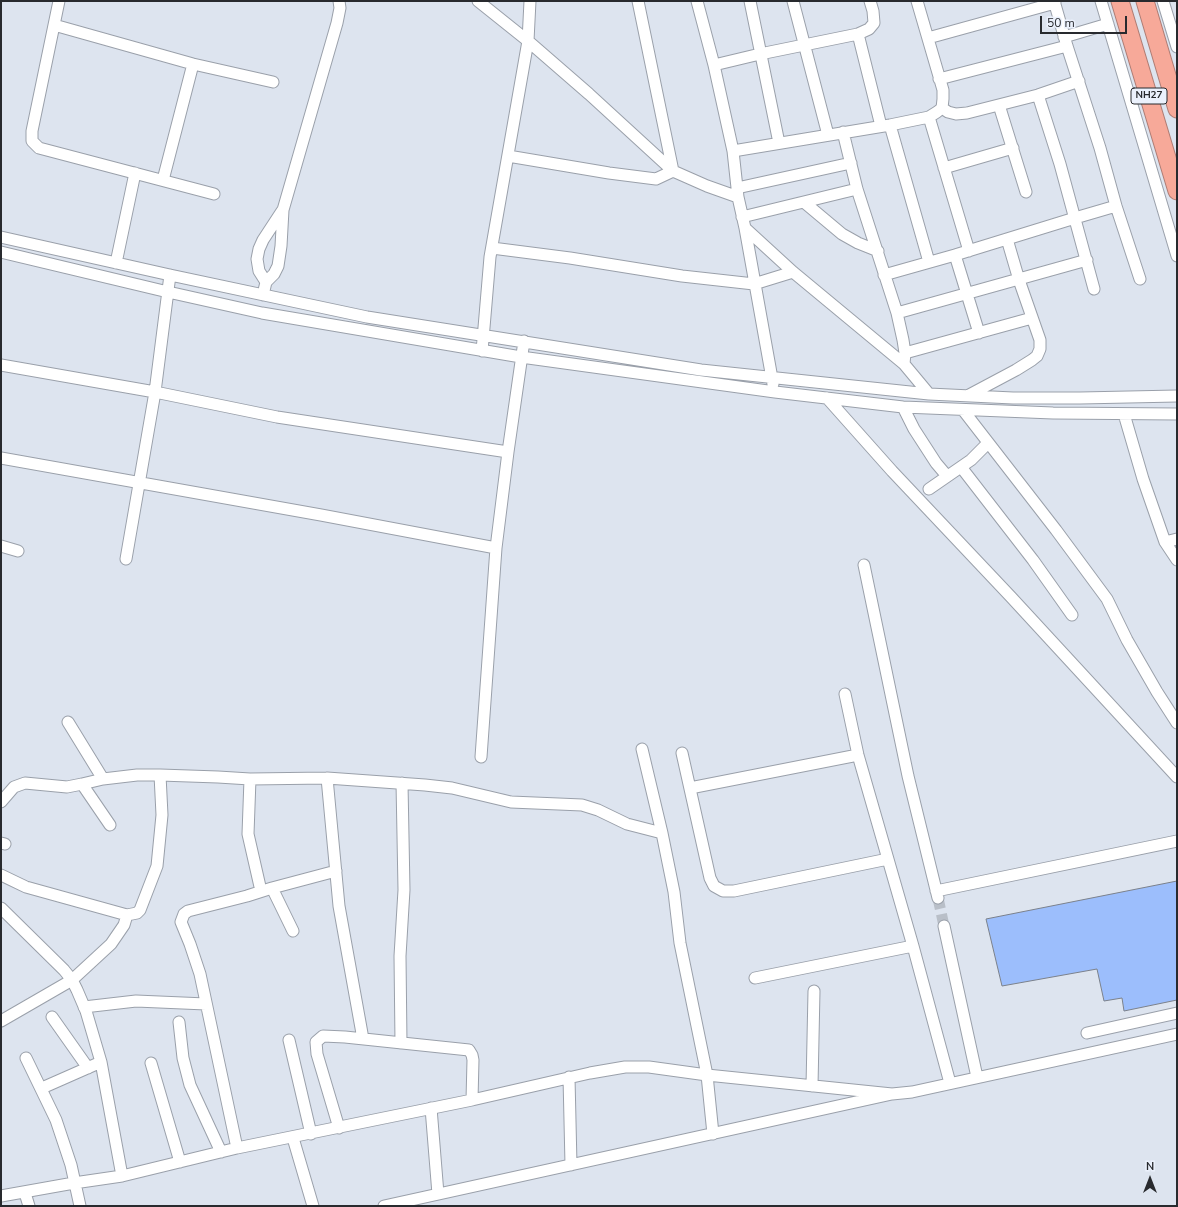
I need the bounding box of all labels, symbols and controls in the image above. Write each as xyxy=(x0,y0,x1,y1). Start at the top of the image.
scale bar xyxy=(1042,8,1129,34)
text: 50 m xyxy=(1047,15,1075,31)
road number: NH27 xyxy=(1131,88,1167,104)
north arrow xyxy=(1130,1159,1170,1199)
text: N xyxy=(1146,1159,1154,1174)

